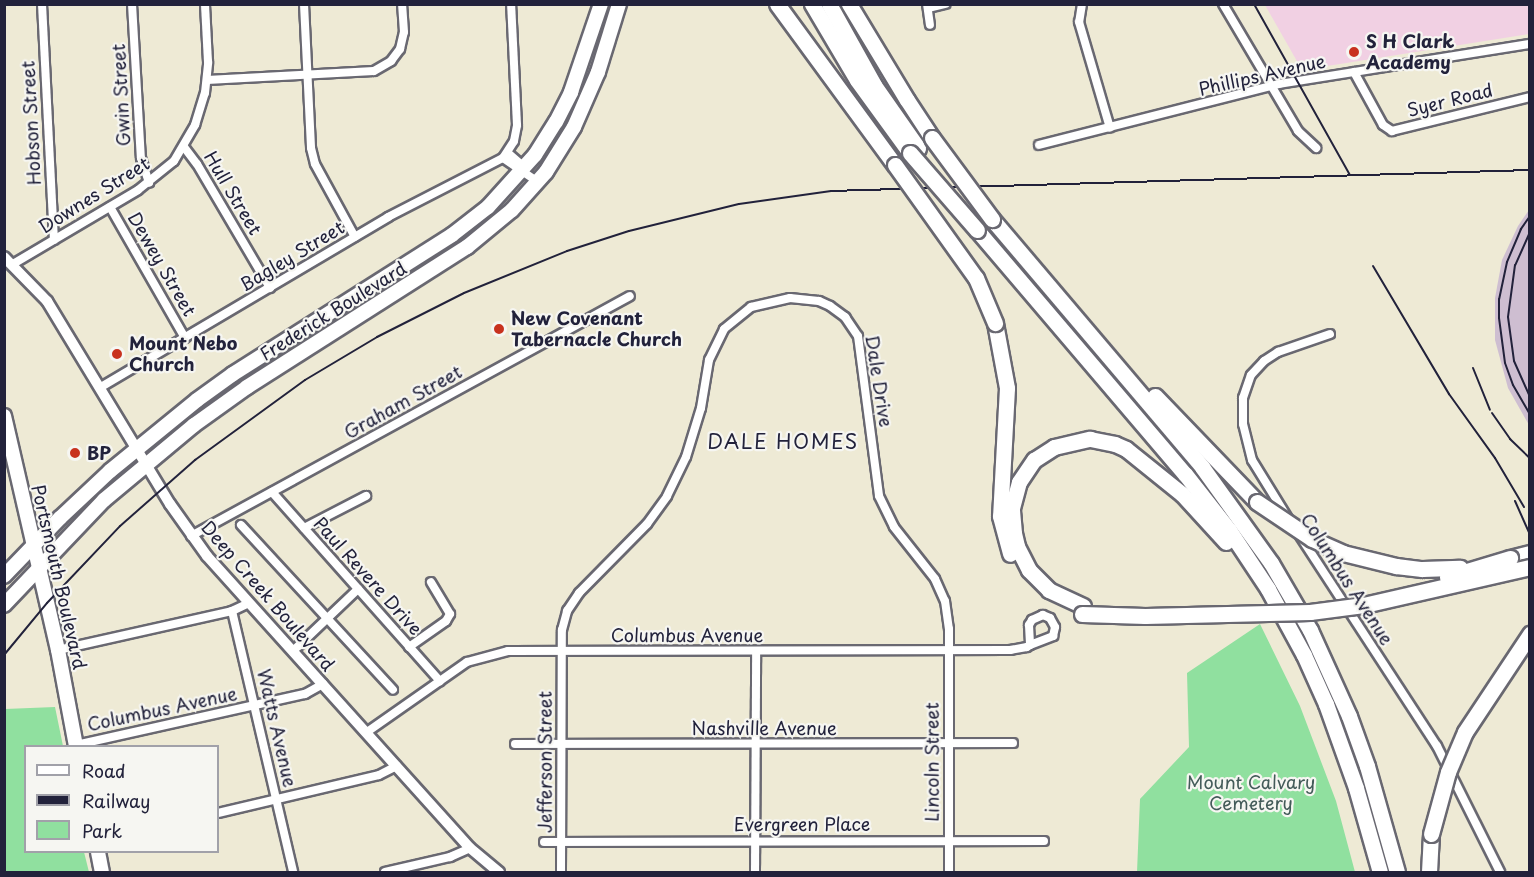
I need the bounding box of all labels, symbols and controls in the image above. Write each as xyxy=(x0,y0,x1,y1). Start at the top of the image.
place label: S H Clark Academy xyxy=(1366,31,1455,74)
street label: Gwin Street xyxy=(108,43,134,147)
marker: S H Clark Academy xyxy=(1347,45,1361,59)
street label: Phillips Avenue xyxy=(1197,50,1327,100)
street label: Hobson Street xyxy=(17,61,45,185)
street label: Syer Road xyxy=(1404,79,1496,121)
street label: Hull Street xyxy=(200,147,266,239)
street label: Downes Street xyxy=(34,152,154,238)
street label: Dewey Street xyxy=(123,208,201,320)
street label: Bagley Street xyxy=(235,216,349,296)
street label: Frederick Boulevard xyxy=(255,257,411,365)
place label: New Covenant Tabernacle Church xyxy=(511,308,684,350)
marker: New Covenant Tabernacle Church xyxy=(492,322,506,336)
place label: Mount Nebo Church xyxy=(129,333,238,376)
street label: Dale Drive xyxy=(861,333,897,429)
marker: Mount Nebo Church xyxy=(110,347,124,361)
street label: Graham Street xyxy=(340,361,466,443)
district label: DALE HOMES xyxy=(707,429,859,453)
place label: BP xyxy=(87,442,111,464)
marker: BP xyxy=(68,446,82,460)
street label: Portsmouth Boulevard xyxy=(27,482,91,672)
street label: Columbus Avenue xyxy=(1297,510,1397,648)
street label: Paul Revere Drive xyxy=(309,512,427,640)
street label: Deep Creek Boulevard xyxy=(196,516,340,676)
street label: Columbus Avenue xyxy=(612,624,762,646)
street label: Watts Avenue xyxy=(253,667,301,789)
street label: Columbus Avenue xyxy=(86,683,238,735)
street label: Jefferson Street xyxy=(534,691,556,833)
street label: Lincoln Street xyxy=(921,702,943,822)
street label: Nashville Avenue xyxy=(691,717,837,739)
legend xyxy=(24,745,219,853)
text: Road xyxy=(82,757,126,784)
park label: Mount Calvary Cemetery xyxy=(1186,772,1316,814)
text: Railway xyxy=(82,787,150,814)
street label: Evergreen Place xyxy=(733,813,871,835)
text: Park xyxy=(82,817,122,844)

